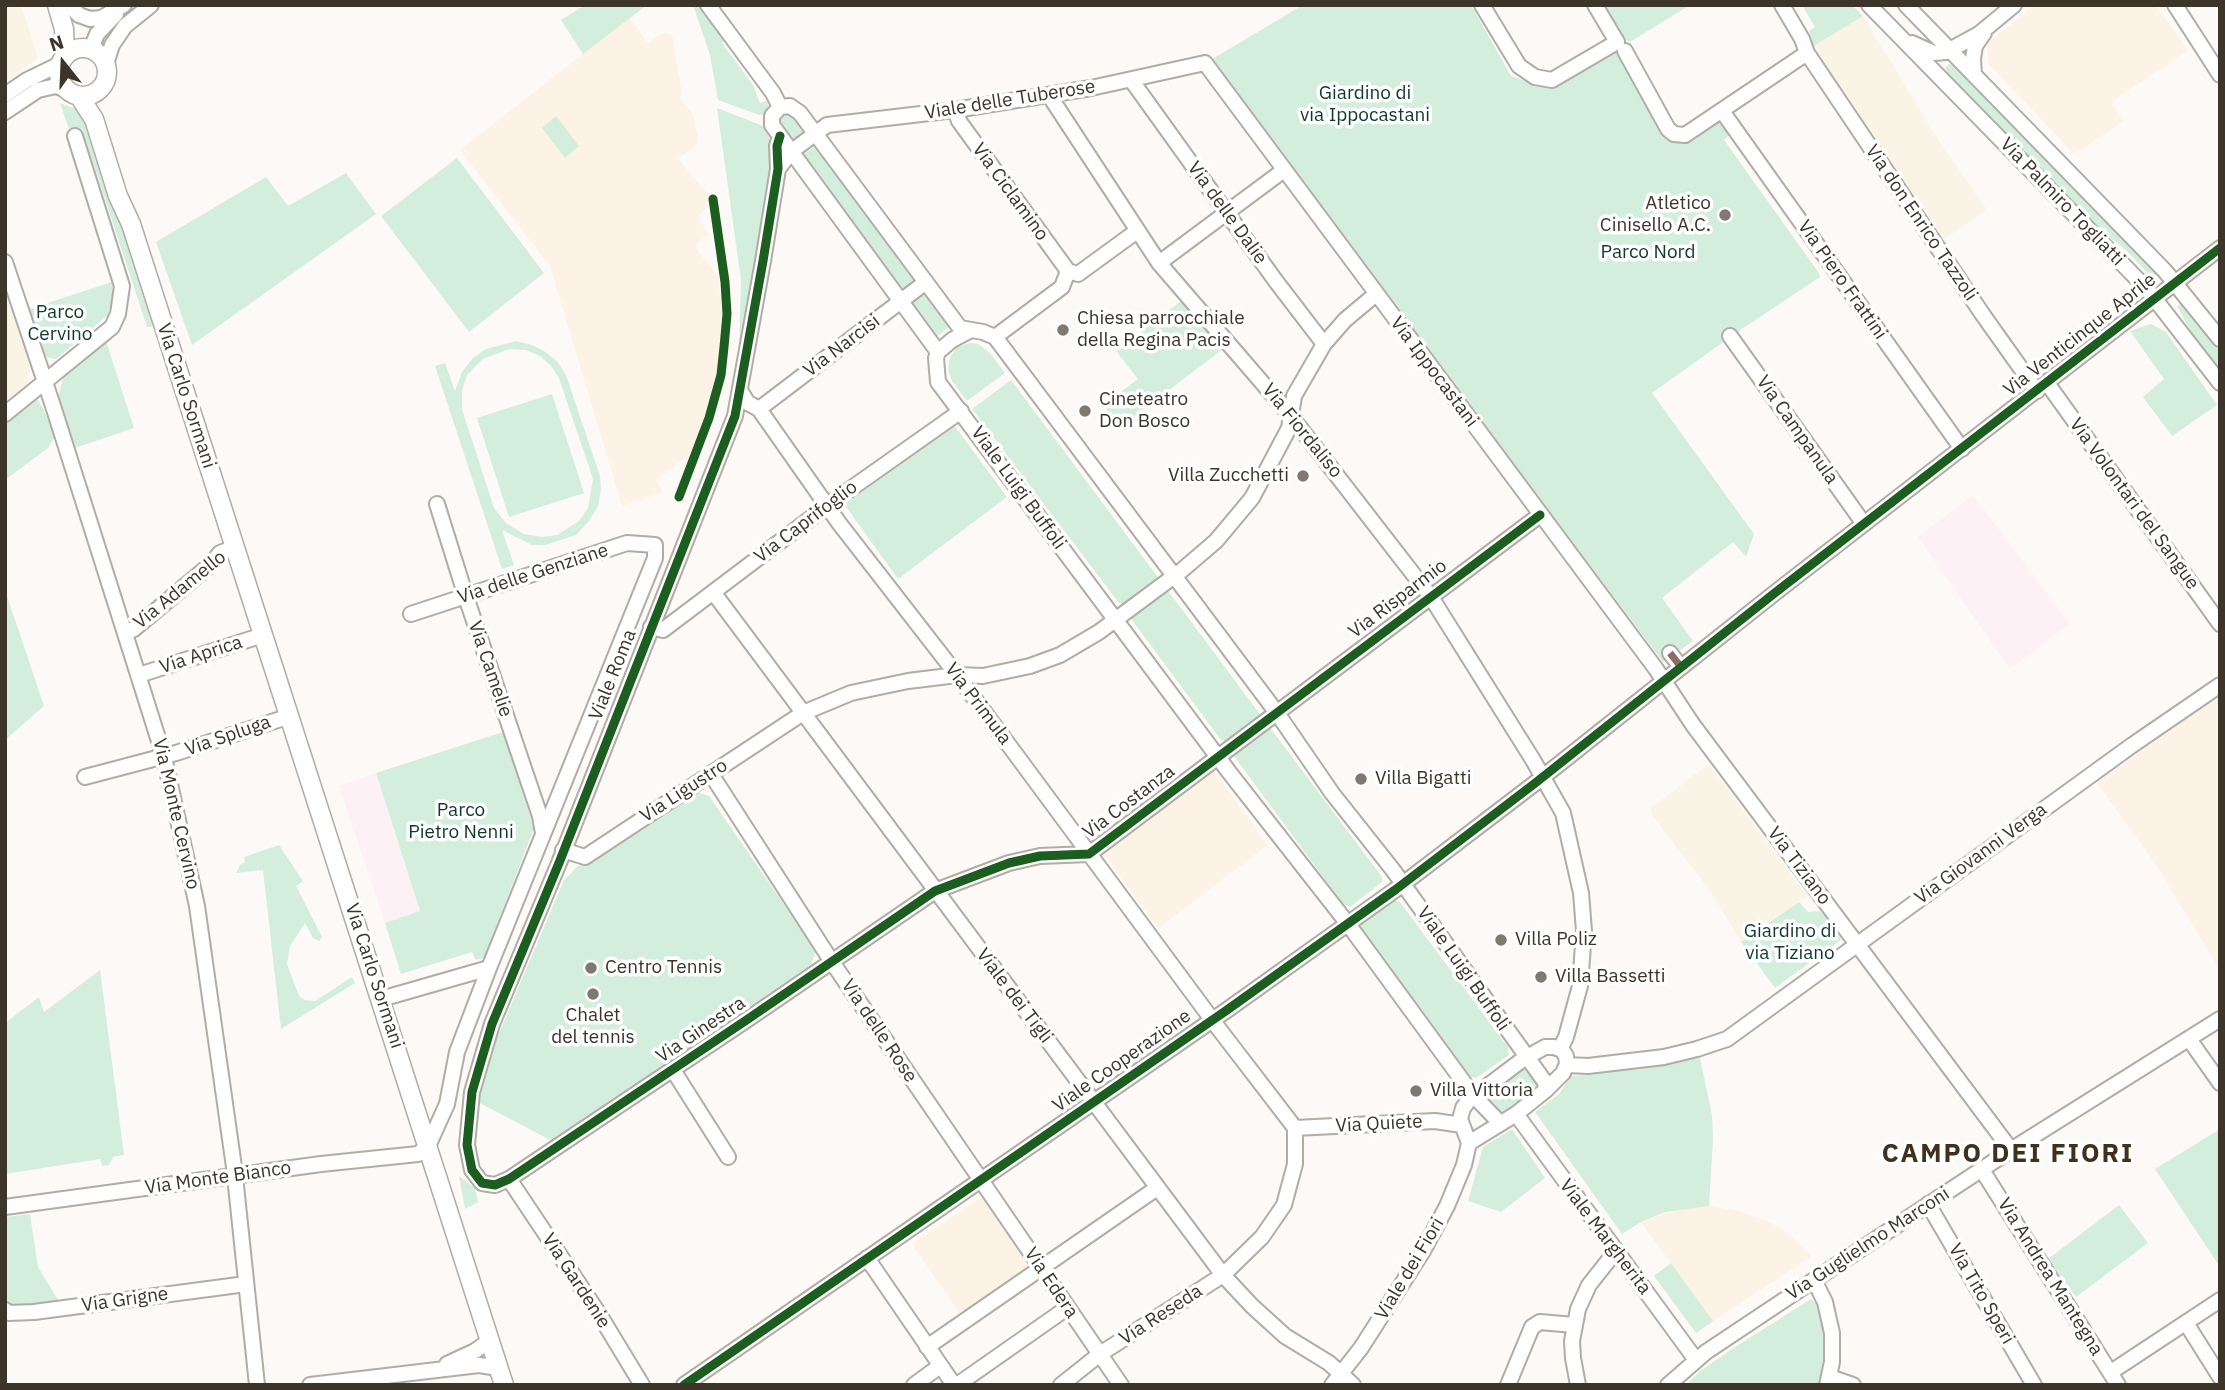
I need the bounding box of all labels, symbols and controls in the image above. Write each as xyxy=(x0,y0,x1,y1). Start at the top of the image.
north arrow xyxy=(28,28,98,98)
text: N xyxy=(46,29,67,57)
street label: Viale delle Tuberose xyxy=(923,75,1097,125)
park label: Giardino di via Ippocastani xyxy=(1300,83,1430,127)
street label: Via Palmiro Togliatti xyxy=(1995,133,2129,271)
street label: Via Ciclamino xyxy=(967,139,1053,245)
street label: Via don Enrico Tazzoli xyxy=(1860,140,1982,306)
street label: Via delle Dalie xyxy=(1182,157,1272,269)
place label: Atletico Cinisello A.C. xyxy=(1600,193,1711,237)
marker: Atletico Cinisello A.C. xyxy=(1717,207,1733,223)
street label: Via Piero Frattini xyxy=(1792,216,1892,344)
park label: Parco Nord xyxy=(1601,242,1695,264)
street label: Via Venticinque Aprile xyxy=(1999,268,2161,402)
park label: Parco Cervino xyxy=(28,302,92,346)
place label: Chiesa parrocchiale della Regina Pacis xyxy=(1077,308,1245,352)
street label: Via Narcisi xyxy=(799,310,885,382)
street label: Via Ippocastani xyxy=(1385,312,1483,432)
street label: Via Carlo Sormani xyxy=(152,321,220,471)
marker: Chiesa parrocchiale della Regina Pacis xyxy=(1055,322,1071,338)
street label: Via Campanula xyxy=(1751,371,1843,489)
street label: Via Fiordaliso xyxy=(1257,379,1347,483)
place label: Cineteatro Don Bosco xyxy=(1099,389,1190,433)
marker: Cineteatro Don Bosco xyxy=(1077,403,1093,419)
street label: Via Volontari del Sangue xyxy=(2064,414,2204,594)
street label: Viale Luigi Buffoli xyxy=(966,422,1070,554)
place label: Villa Zucchetti xyxy=(1168,465,1289,487)
marker: Villa Zucchetti xyxy=(1295,468,1311,484)
street label: Via Caprifoglio xyxy=(750,476,862,568)
street label: Via delle Genziane xyxy=(455,539,611,609)
street label: Via Adamello xyxy=(129,546,231,634)
street label: Via Risparmio xyxy=(1344,555,1452,643)
street label: Via Camelie xyxy=(463,618,517,720)
street label: Viale Roma xyxy=(584,626,642,724)
street label: Via Aprica xyxy=(157,631,245,679)
street label: Via Primula xyxy=(940,659,1016,749)
street label: Via Spluga xyxy=(182,711,274,761)
street label: Via Monte Cervino xyxy=(148,736,204,892)
street label: Via Ligustro xyxy=(636,754,732,828)
street label: Via Costanza xyxy=(1079,760,1179,844)
place label: Villa Bigatti xyxy=(1375,768,1471,790)
marker: Villa Bigatti xyxy=(1353,771,1369,787)
street label: Via Giovanni Verga xyxy=(1911,798,2051,910)
park label: Parco Pietro Nenni xyxy=(408,800,514,844)
street label: Via Tiziano xyxy=(1762,823,1836,909)
street label: Via Carlo Sormani xyxy=(340,901,408,1051)
street label: Viale Luigi Buffoli xyxy=(1412,902,1514,1036)
park label: Giardino di via Tiziano xyxy=(1744,921,1836,965)
place label: Villa Poliz xyxy=(1515,929,1597,951)
marker: Villa Poliz xyxy=(1493,932,1509,948)
street label: Viale dei Tigli xyxy=(971,944,1057,1048)
place label: Centro Tennis xyxy=(605,957,722,979)
marker: Centro Tennis xyxy=(583,960,599,976)
place label: Villa Bassetti xyxy=(1555,966,1665,988)
marker: Villa Bassetti xyxy=(1533,969,1549,985)
street label: Via delle Rose xyxy=(836,975,922,1087)
marker: Chalet del tennis xyxy=(585,986,601,1002)
street label: Via Ginestra xyxy=(652,992,750,1068)
place label: Chalet del tennis xyxy=(551,1005,635,1049)
street label: Viale Cooperazione xyxy=(1048,1005,1196,1117)
place label: Villa Vittoria xyxy=(1430,1080,1533,1102)
marker: Villa Vittoria xyxy=(1408,1083,1424,1099)
street label: Via Quiete xyxy=(1335,1110,1423,1138)
district label: CAMPO DEI FIORI xyxy=(1884,1138,2132,1170)
street label: Via Monte Bianco xyxy=(143,1156,293,1200)
street label: Viale Margherita xyxy=(1554,1175,1656,1299)
street label: Via Guglielmo Marconi xyxy=(1782,1183,1954,1305)
street label: Via Andrea Mantegna xyxy=(1992,1194,2108,1360)
street label: Viale dei Fiori xyxy=(1371,1214,1449,1324)
street label: Via Gardenie xyxy=(537,1229,615,1333)
street label: Via Tito Speri xyxy=(1943,1240,2019,1348)
street label: Via Edera xyxy=(1019,1243,1083,1323)
street label: Via Reseda xyxy=(1115,1280,1207,1350)
street label: Via Grigne xyxy=(80,1283,170,1317)

